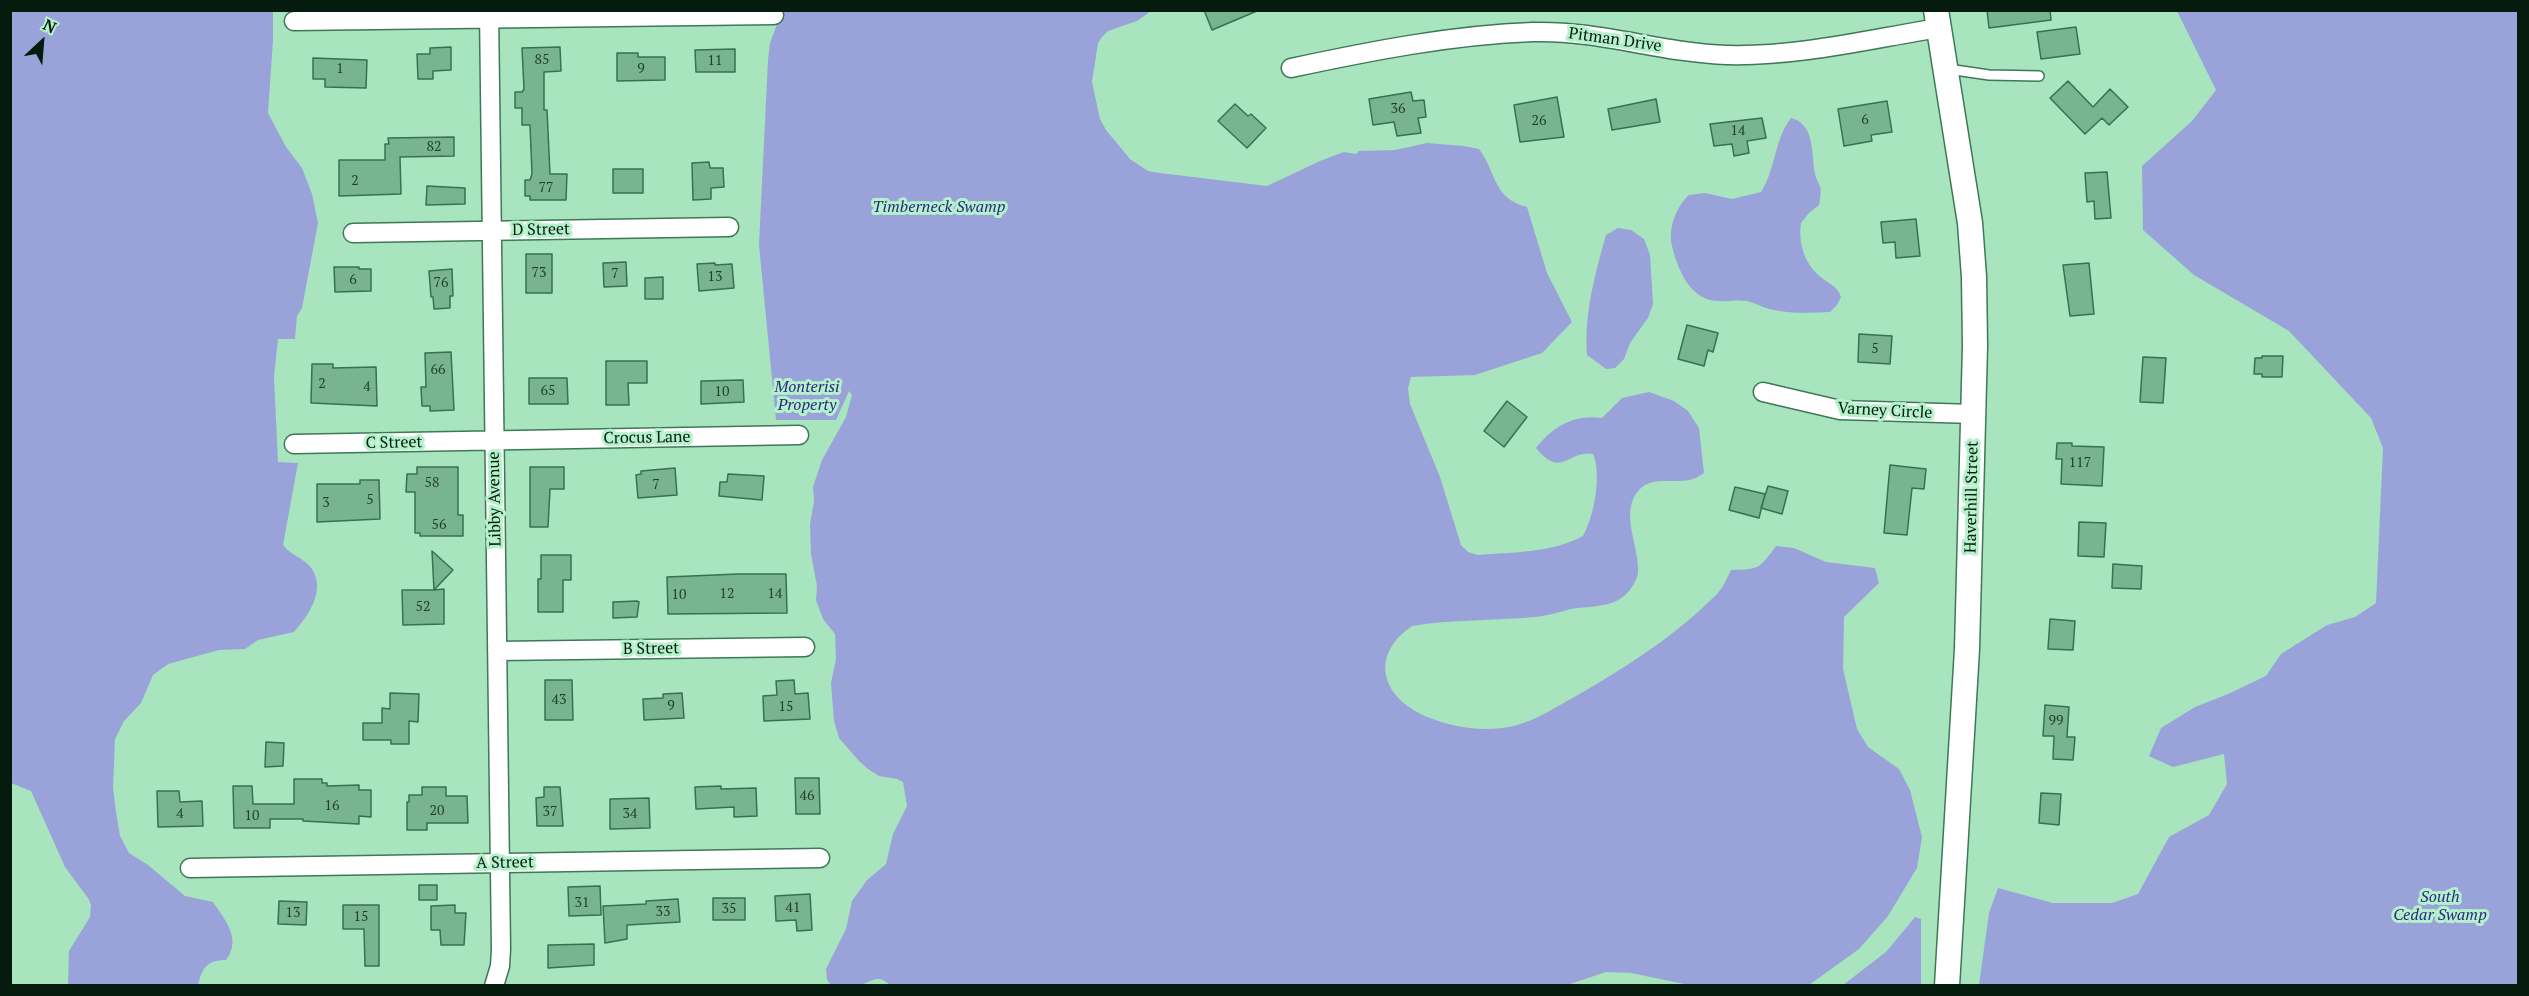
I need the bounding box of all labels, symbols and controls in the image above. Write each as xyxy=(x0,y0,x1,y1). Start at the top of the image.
north arrow xyxy=(12,12,72,72)
text: N xyxy=(40,13,60,38)
street label: Pitman Drive xyxy=(1567,24,1663,56)
house number: 85 xyxy=(535,52,549,68)
house number: 11 xyxy=(708,53,722,69)
house number: 1 xyxy=(336,61,344,77)
house number: 9 xyxy=(637,61,645,77)
house number: 36 xyxy=(1391,101,1405,117)
house number: 6 xyxy=(1861,112,1869,128)
house number: 26 xyxy=(1532,113,1546,129)
house number: 14 xyxy=(1731,123,1745,139)
house number: 82 xyxy=(427,139,441,155)
house number: 2 xyxy=(351,173,359,189)
house number: 77 xyxy=(539,180,553,196)
park label: Timberneck Swamp xyxy=(872,197,1006,217)
street label: D Street xyxy=(512,220,570,240)
house number: 73 xyxy=(532,265,546,281)
house number: 7 xyxy=(611,266,619,282)
house number: 13 xyxy=(708,269,722,285)
house number: 6 xyxy=(349,272,357,288)
house number: 76 xyxy=(434,275,448,291)
house number: 5 xyxy=(1871,341,1879,357)
house number: 66 xyxy=(431,362,445,378)
house number: 2 xyxy=(318,376,326,392)
park label: Monterisi Property xyxy=(774,377,840,415)
house number: 4 xyxy=(363,379,371,395)
house number: 65 xyxy=(541,383,555,399)
house number: 10 xyxy=(715,384,729,400)
street label: Varney Circle xyxy=(1837,399,1933,423)
street label: Crocus Lane xyxy=(603,428,691,448)
street label: C Street xyxy=(365,433,423,453)
street label: Haverhill Street xyxy=(1961,441,1983,553)
street label: Libby Avenue xyxy=(485,451,505,547)
house number: 117 xyxy=(2069,455,2091,471)
house number: 58 xyxy=(425,475,439,491)
house number: 7 xyxy=(652,477,660,493)
house number: 5 xyxy=(366,492,374,508)
house number: 3 xyxy=(322,495,330,511)
house number: 56 xyxy=(432,517,446,533)
house number: 12 xyxy=(720,586,734,602)
house number: 14 xyxy=(768,586,782,602)
house number: 10 xyxy=(672,587,686,603)
house number: 52 xyxy=(416,599,430,615)
street label: B Street xyxy=(623,639,679,659)
house number: 43 xyxy=(552,692,566,708)
house number: 9 xyxy=(667,698,675,714)
house number: 15 xyxy=(779,699,793,715)
house number: 99 xyxy=(2049,713,2063,729)
house number: 46 xyxy=(800,788,814,804)
house number: 16 xyxy=(325,798,339,814)
house number: 20 xyxy=(430,803,444,819)
house number: 37 xyxy=(543,804,557,820)
house number: 4 xyxy=(176,806,184,822)
house number: 34 xyxy=(623,806,637,822)
house number: 10 xyxy=(245,808,259,824)
street label: A Street xyxy=(476,853,534,873)
park label: South Cedar Swamp xyxy=(2393,887,2487,925)
house number: 31 xyxy=(575,895,589,911)
house number: 41 xyxy=(786,900,800,916)
house number: 35 xyxy=(722,901,736,917)
house number: 33 xyxy=(656,904,670,920)
house number: 13 xyxy=(286,905,300,921)
house number: 15 xyxy=(354,909,368,925)

